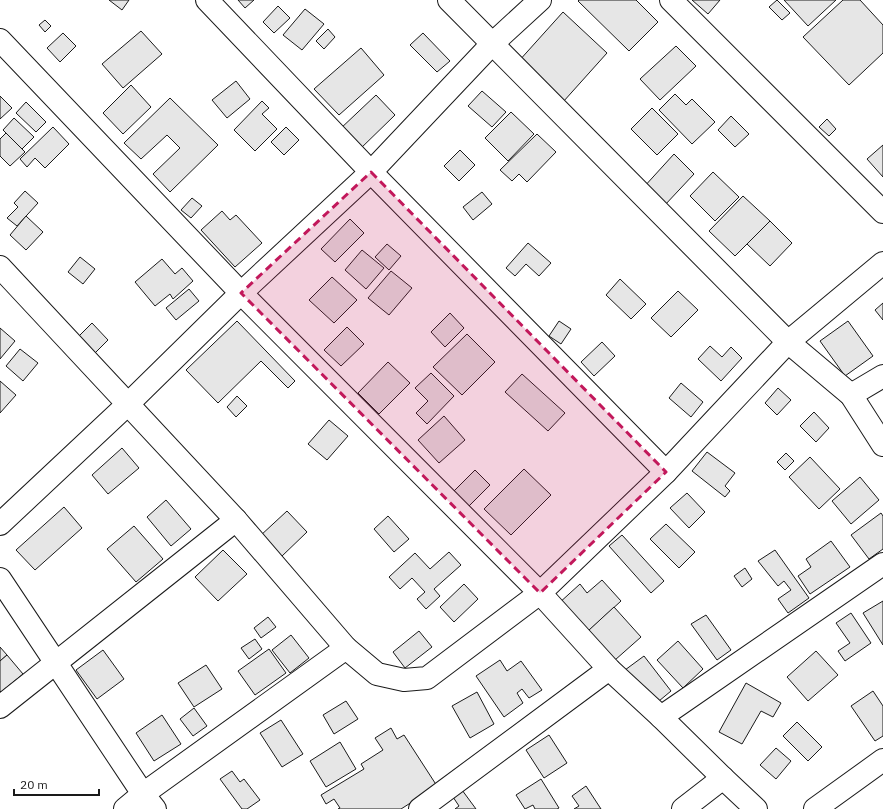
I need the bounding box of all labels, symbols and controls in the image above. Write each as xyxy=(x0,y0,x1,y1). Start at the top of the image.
scale bar xyxy=(14,771,99,797)
text: 20 m xyxy=(20,777,48,792)

